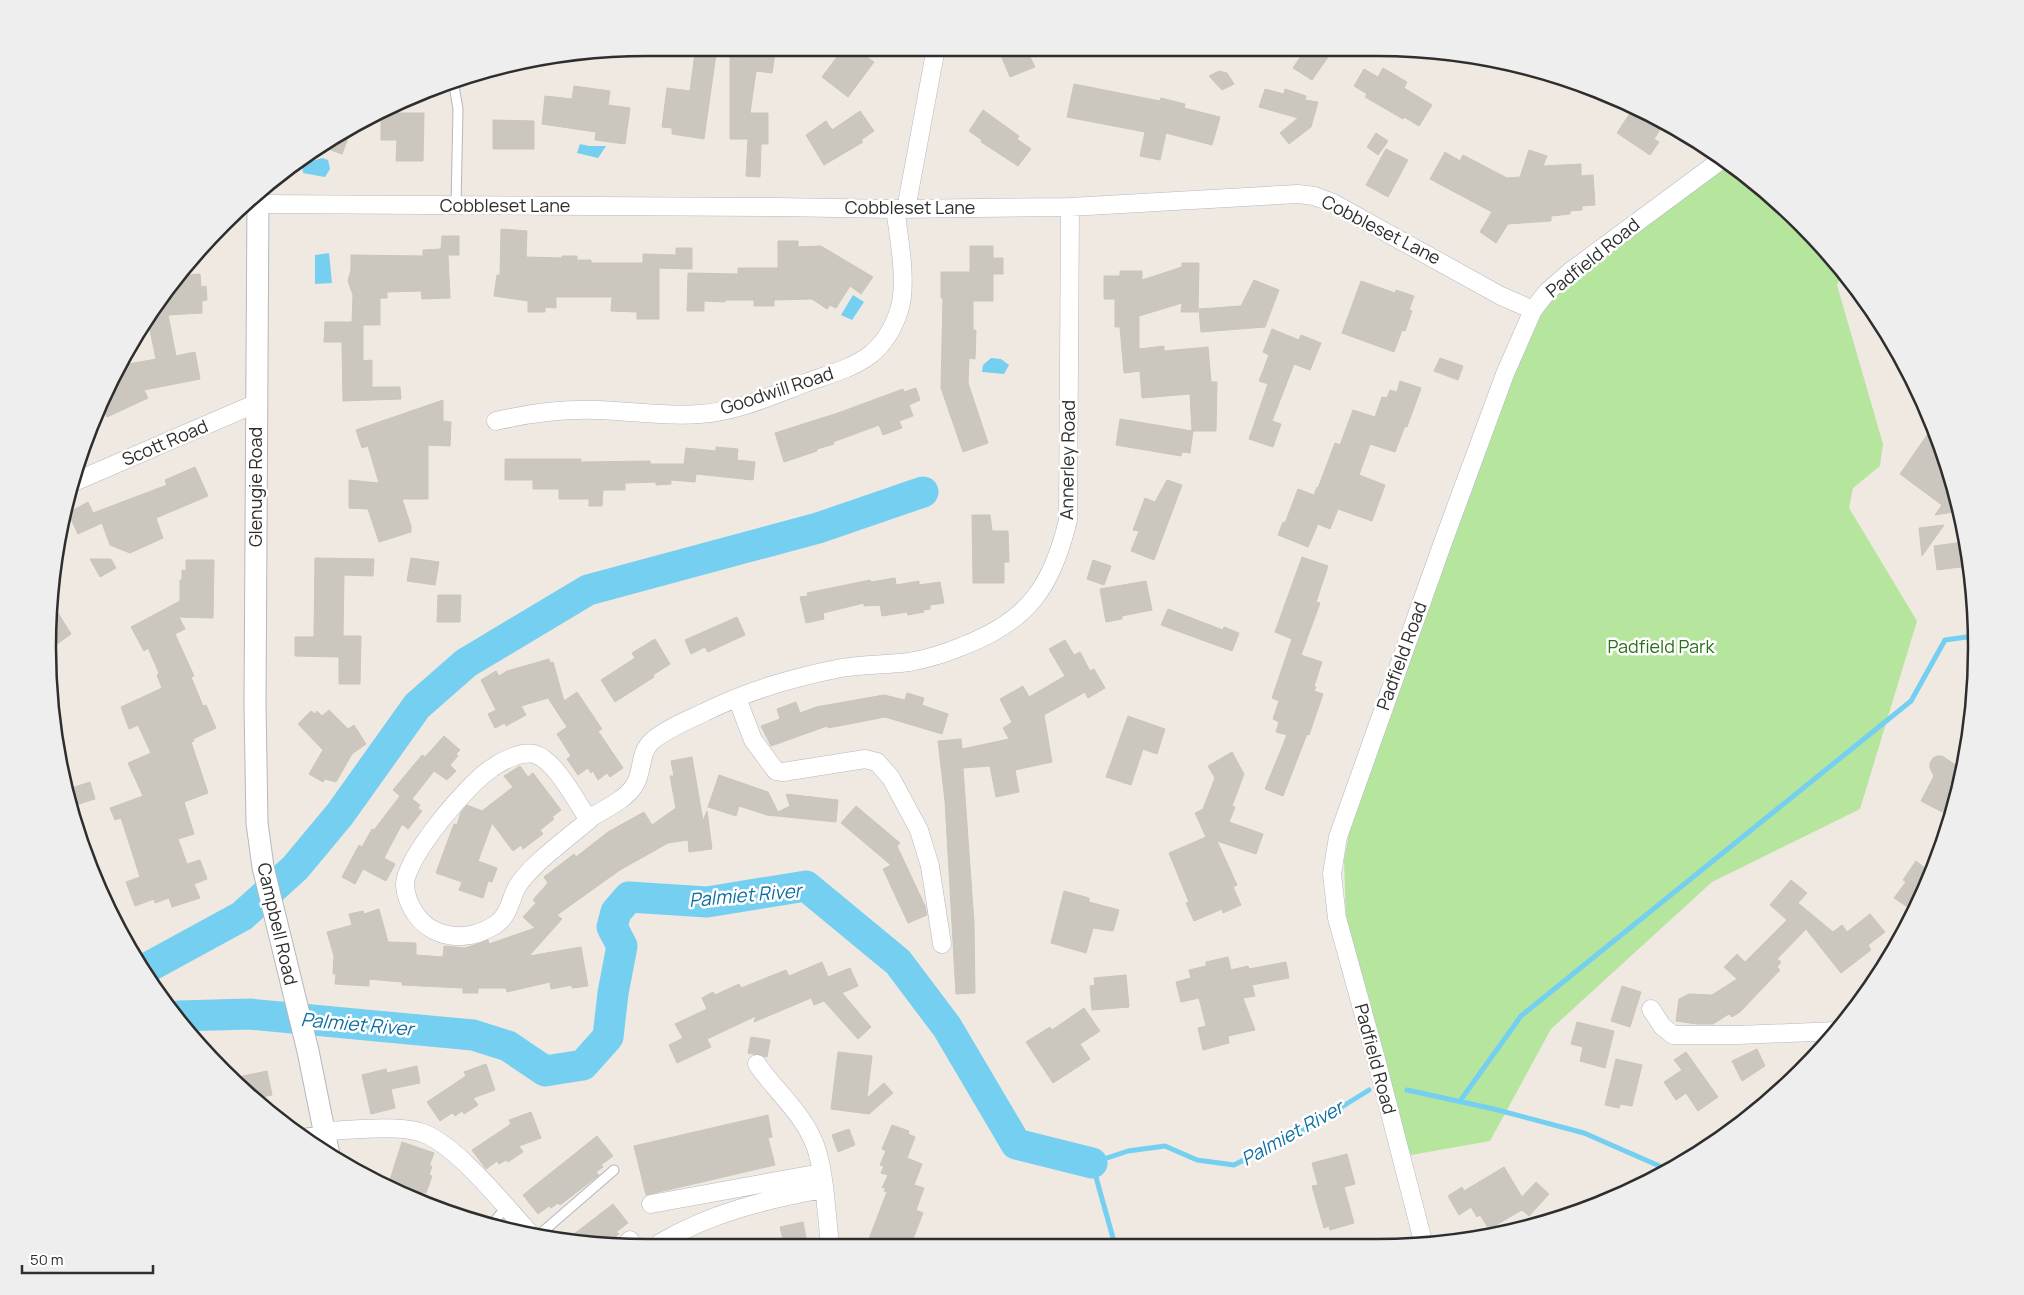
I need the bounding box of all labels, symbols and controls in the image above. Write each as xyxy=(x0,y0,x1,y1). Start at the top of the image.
street label: Cobbleset Lane xyxy=(1318,189,1445,269)
street label: Cobbleset Lane xyxy=(440,193,570,217)
street label: Cobbleset Lane xyxy=(845,195,975,219)
street label: Padfield Road xyxy=(1541,212,1644,302)
street label: Goodwill Road xyxy=(717,361,836,420)
street label: Annerley Road xyxy=(1054,400,1080,520)
street label: Scott Road xyxy=(118,413,211,471)
street label: Glenugie Road xyxy=(243,427,267,547)
street label: Padfield Road xyxy=(1370,598,1432,713)
park label: Padfield Park xyxy=(1608,634,1715,658)
street label: Campbell Road xyxy=(252,860,304,987)
water label: Palmiet River xyxy=(688,877,804,913)
street label: Padfield Road xyxy=(1350,1001,1402,1117)
water label: Palmiet River xyxy=(300,1006,416,1042)
water label: Palmiet River xyxy=(1236,1093,1349,1172)
scale bar xyxy=(22,1242,154,1274)
text: 50 m xyxy=(30,1249,64,1270)

